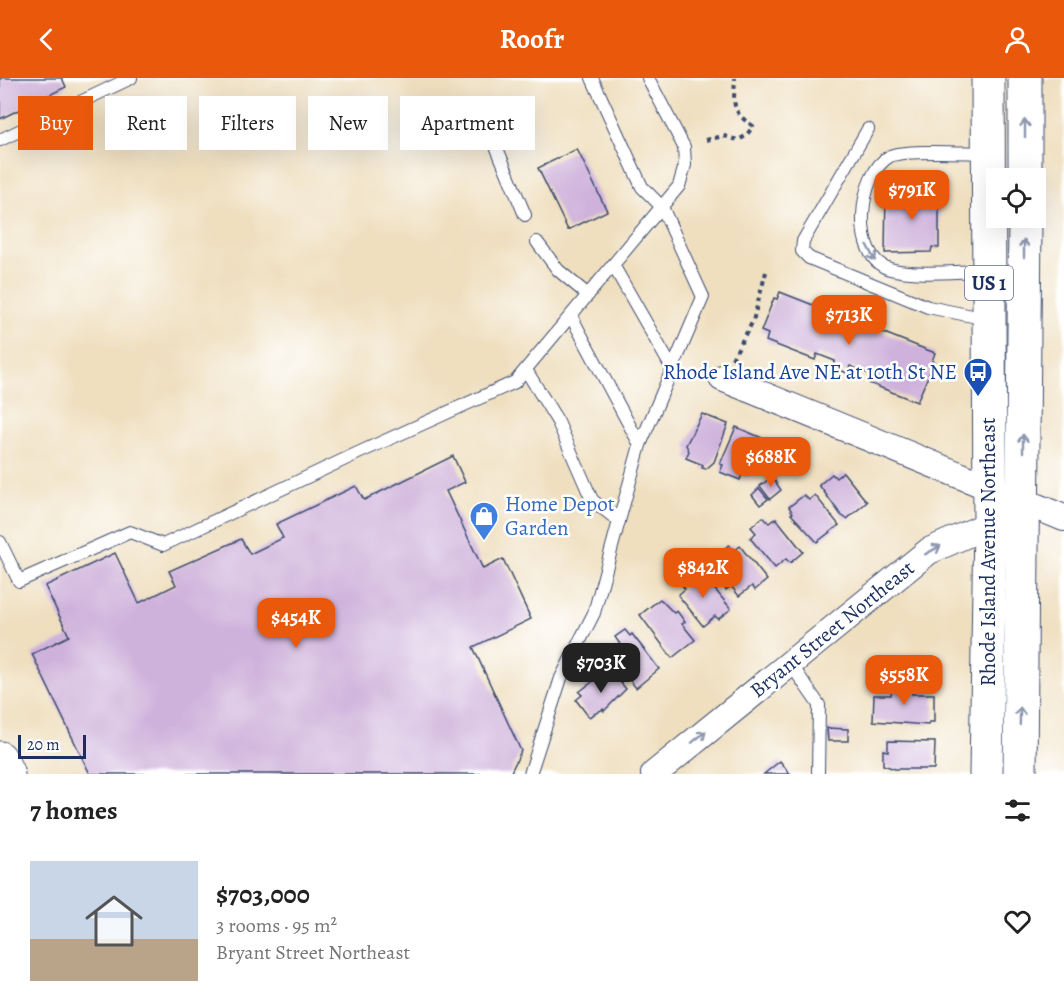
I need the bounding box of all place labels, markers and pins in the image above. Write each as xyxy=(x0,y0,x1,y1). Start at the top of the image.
pin: $791K xyxy=(870,170,954,221)
pin: $713K xyxy=(807,295,891,346)
bus stop icon: Rhode Island Ave NE at 10th St NE xyxy=(962,356,994,398)
place label: Rhode Island Ave NE at 10th St NE xyxy=(663,358,957,386)
pin: $688K xyxy=(729,437,813,488)
place label: Home Depot Garden xyxy=(505,490,615,542)
shop icon: Home Depot Garden xyxy=(468,500,500,542)
pin: $842K xyxy=(661,548,745,599)
pin: $454K xyxy=(254,598,338,649)
pin: $703K xyxy=(559,643,643,694)
pin: $558K xyxy=(862,655,946,706)

